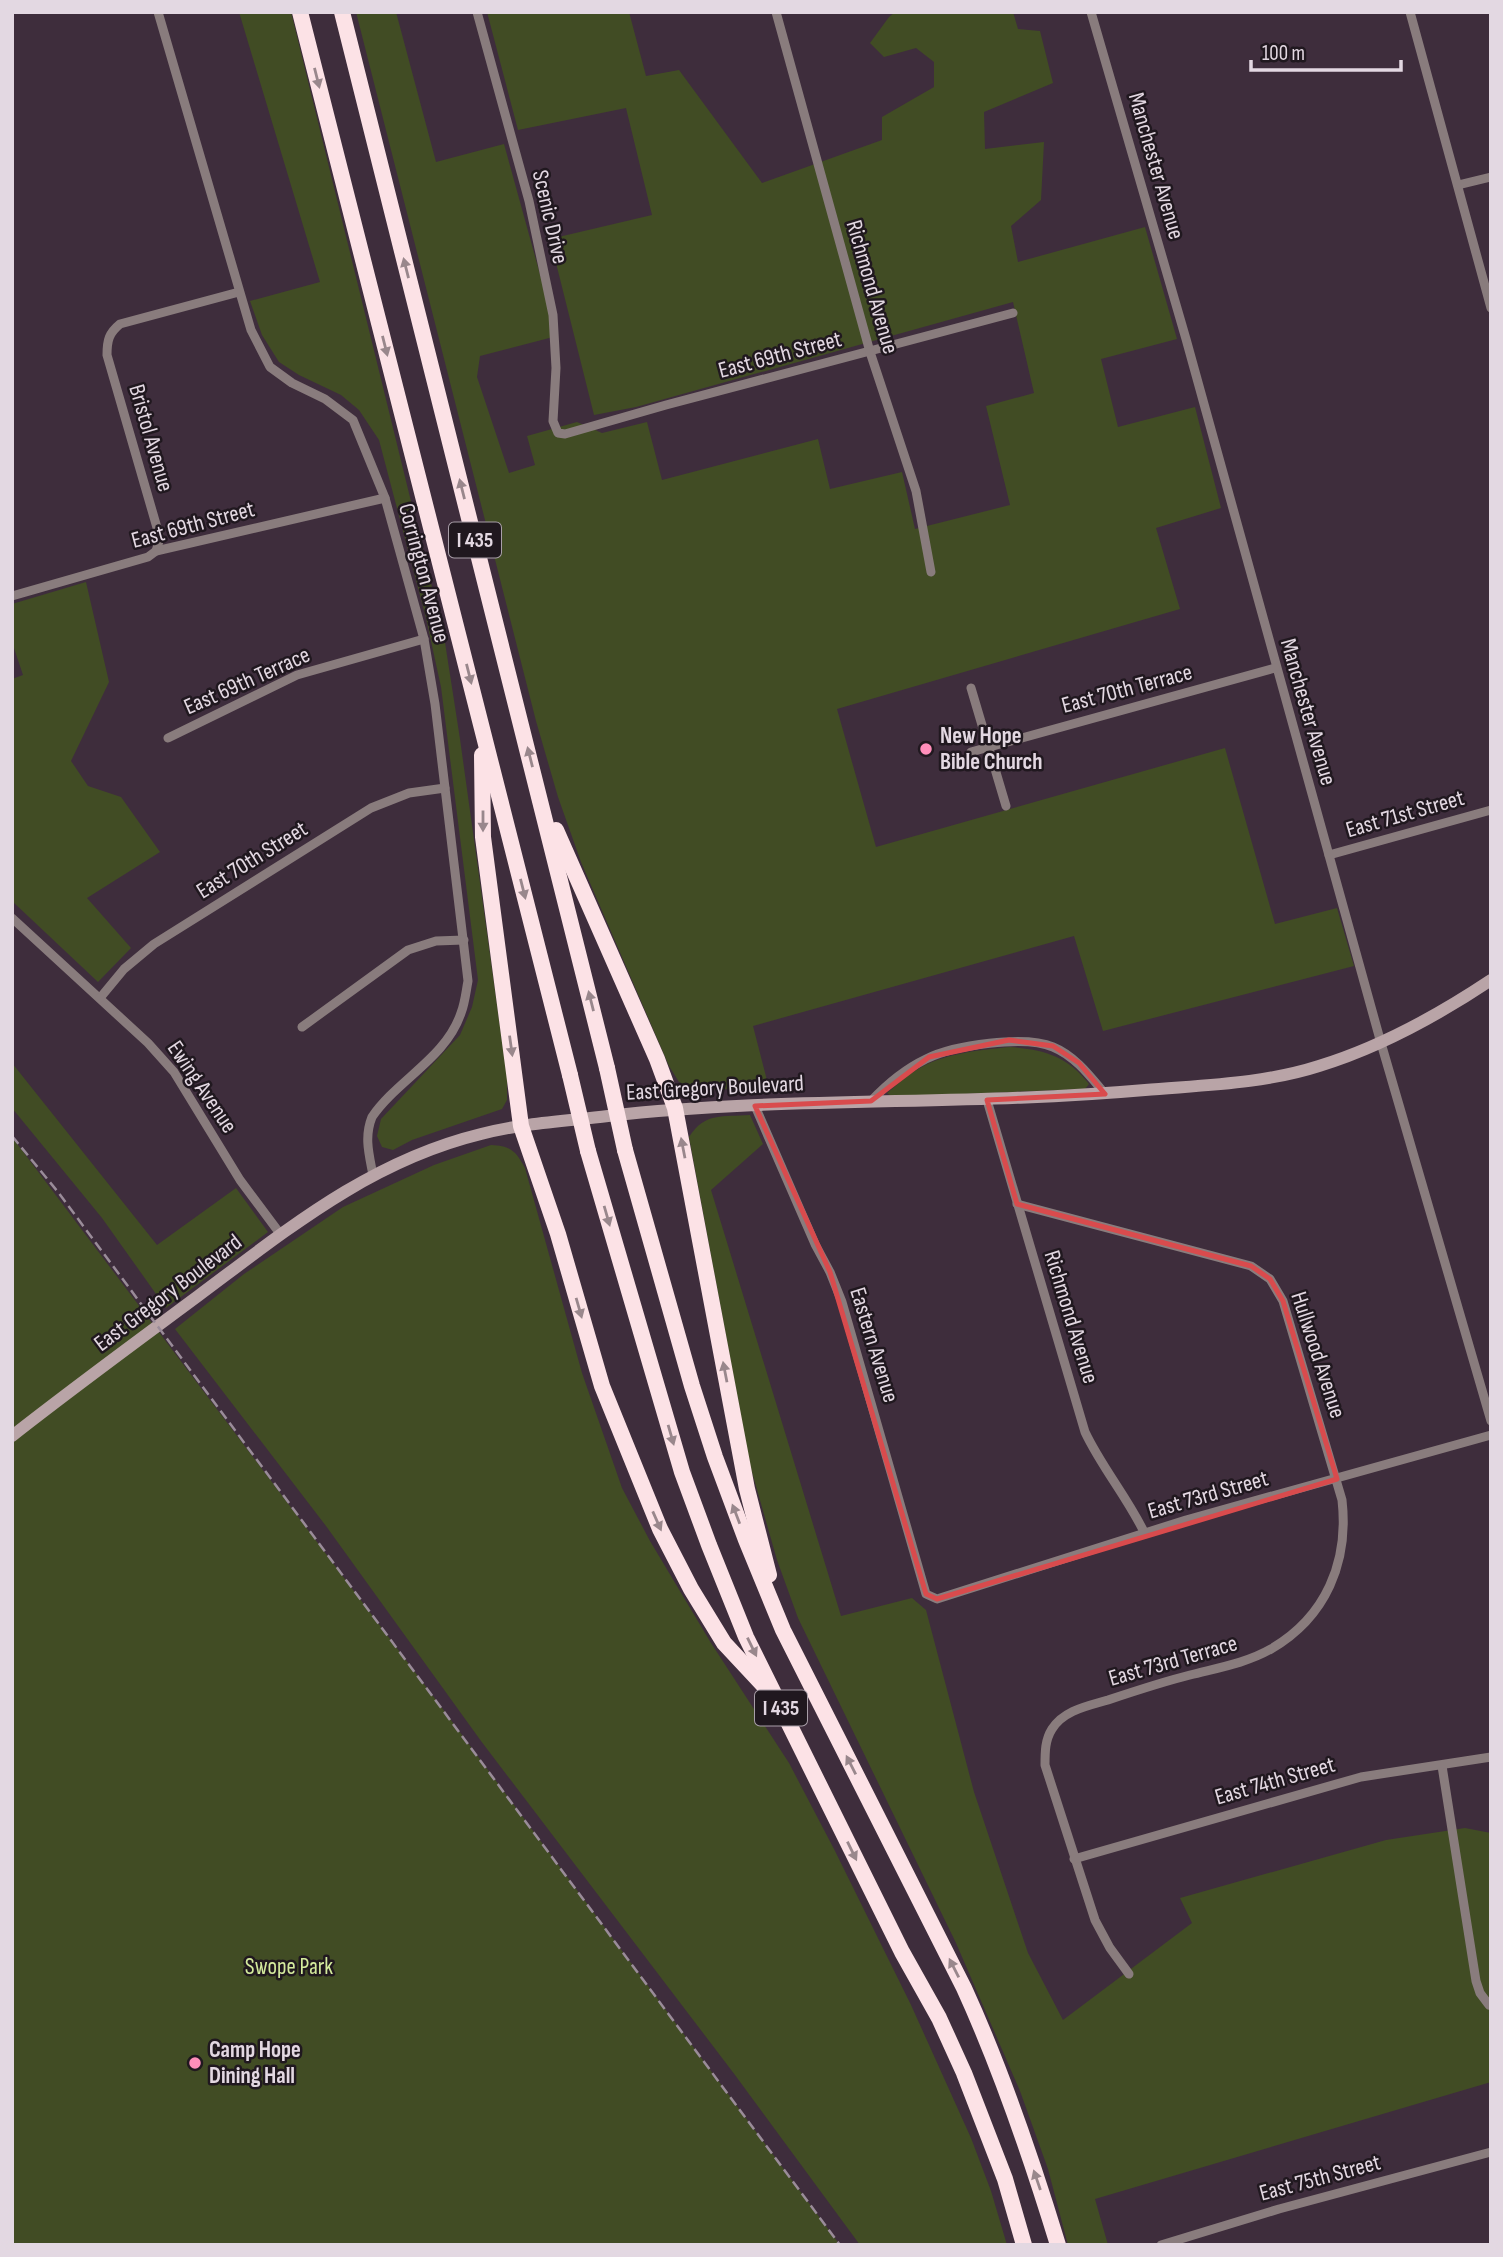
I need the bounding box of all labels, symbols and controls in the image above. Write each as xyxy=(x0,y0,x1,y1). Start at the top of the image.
scale bar xyxy=(1251,28,1402,72)
text: 100 m xyxy=(1262,41,1305,66)
one-way arrow xyxy=(312,68,323,90)
street label: Manchester Avenue xyxy=(1122,89,1190,243)
street label: Scenic Drive xyxy=(526,167,574,267)
street label: Richmond Avenue xyxy=(840,217,904,357)
one-way arrow xyxy=(400,257,411,279)
street label: East 69th Street xyxy=(715,325,845,385)
one-way arrow xyxy=(380,336,391,358)
street label: Bristol Avenue xyxy=(122,381,180,495)
one-way arrow xyxy=(456,478,467,500)
street label: East 69th Street xyxy=(128,495,258,555)
street label: Corrington Avenue xyxy=(392,500,456,646)
road number: I 435 xyxy=(449,522,501,558)
street label: Manchester Avenue xyxy=(1274,635,1342,789)
street label: East 69th Terrace xyxy=(180,641,314,721)
street label: East 70th Terrace xyxy=(1059,658,1195,720)
one-way arrow xyxy=(464,664,475,686)
place label: New Hope Bible Church xyxy=(940,722,1043,776)
marker: New Hope Bible Church xyxy=(918,741,934,757)
one-way arrow xyxy=(524,746,535,768)
street label: East 71st Street xyxy=(1343,784,1467,844)
one-way arrow xyxy=(477,810,489,832)
street label: East 70th Street xyxy=(191,815,313,905)
one-way arrow xyxy=(518,878,529,900)
one-way arrow xyxy=(585,990,596,1012)
street label: Ewing Avenue xyxy=(161,1035,243,1139)
one-way arrow xyxy=(505,1036,516,1058)
street label: East Gregory Boulevard xyxy=(625,1069,805,1107)
one-way arrow xyxy=(677,1137,688,1159)
one-way arrow xyxy=(603,1206,613,1227)
street label: East Gregory Boulevard xyxy=(89,1228,247,1358)
street label: Richmond Avenue xyxy=(1037,1247,1105,1387)
street label: Eastern Avenue xyxy=(843,1284,905,1406)
street label: Hullwood Avenue xyxy=(1284,1288,1352,1422)
one-way arrow xyxy=(575,1297,585,1318)
one-way arrow xyxy=(719,1361,730,1383)
one-way arrow xyxy=(666,1424,676,1445)
street label: East 73rd Street xyxy=(1145,1464,1271,1526)
one-way arrow xyxy=(731,1504,742,1525)
one-way arrow xyxy=(651,1511,663,1531)
street label: East 73rd Terrace xyxy=(1106,1629,1240,1693)
one-way arrow xyxy=(746,1637,757,1657)
road number: I 435 xyxy=(755,1690,807,1726)
street label: East 74th Street xyxy=(1212,1751,1338,1811)
one-way arrow xyxy=(846,1755,857,1775)
one-way arrow xyxy=(847,1841,858,1861)
park label: Swope Park xyxy=(245,1953,333,1981)
one-way arrow xyxy=(948,1958,960,1978)
place label: Camp Hope Dining Hall xyxy=(209,2036,301,2090)
marker: Camp Hope Dining Hall xyxy=(187,2055,203,2071)
street label: East 75th Street xyxy=(1256,2148,1384,2208)
one-way arrow xyxy=(1032,2169,1042,2190)

